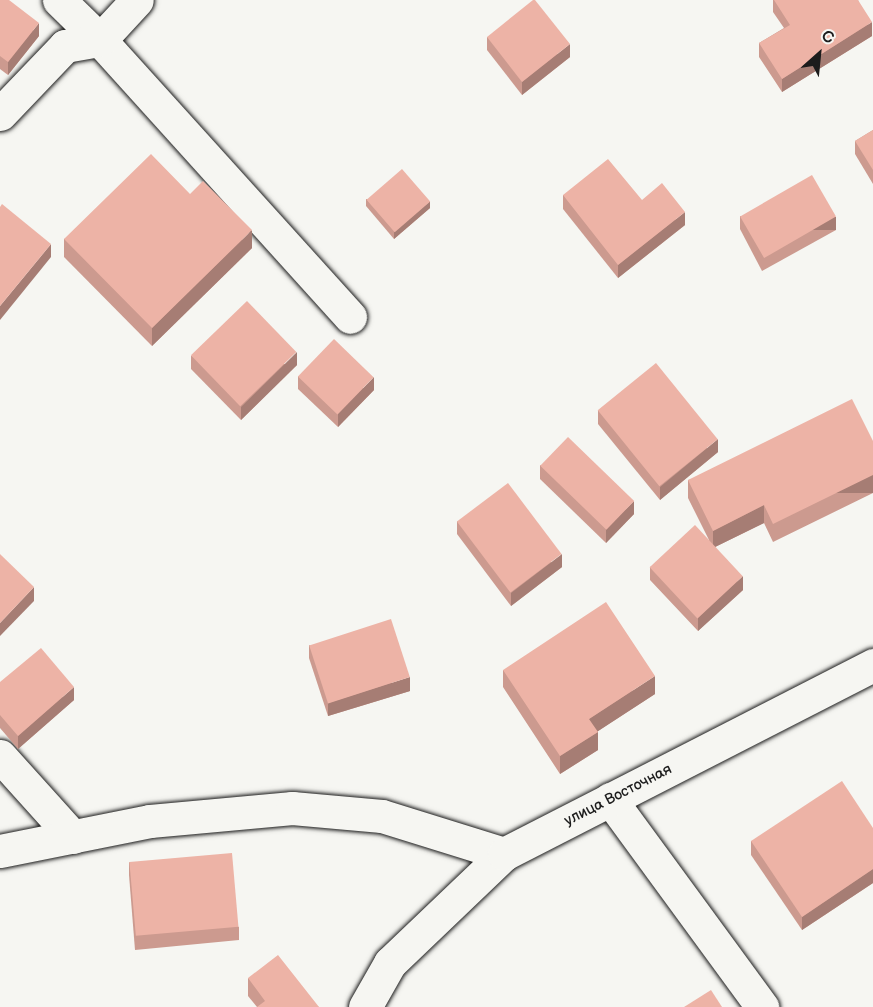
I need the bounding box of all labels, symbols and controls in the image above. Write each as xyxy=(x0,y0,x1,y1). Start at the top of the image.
north arrow xyxy=(789,24,849,84)
text: С xyxy=(818,27,837,49)
street label: улица Восточная xyxy=(561,760,675,830)

